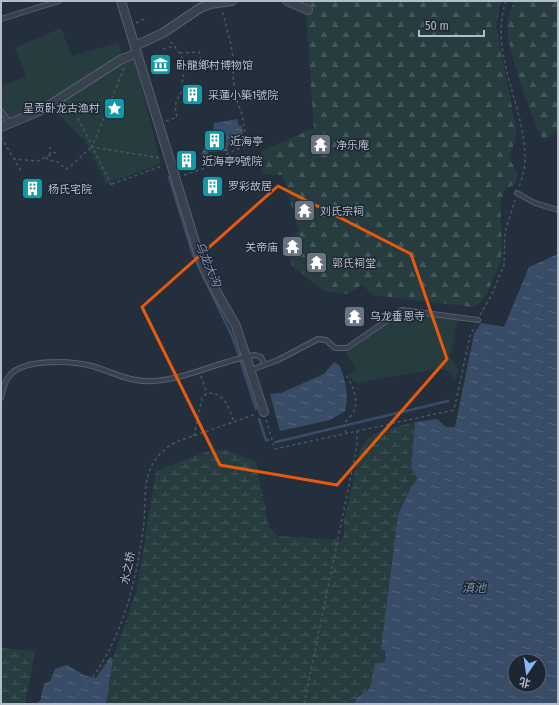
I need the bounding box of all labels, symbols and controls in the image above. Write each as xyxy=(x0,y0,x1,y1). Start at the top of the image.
scale bar xyxy=(419,12,484,38)
text: 50 m xyxy=(425,19,449,33)
museum icon: 卧龍鄉村博物馆 xyxy=(147,52,173,78)
place label: 卧龍鄉村博物馆 xyxy=(176,59,253,72)
building icon: 采蓮小築1號院 xyxy=(180,82,206,108)
place label: 采蓮小築1號院 xyxy=(208,89,278,102)
place icon: 呈贡卧龙古渔村 xyxy=(102,95,128,121)
place label: 呈贡卧龙古渔村 xyxy=(23,102,100,115)
building icon: 近海亭 xyxy=(202,128,228,154)
temple icon: 净乐庵 xyxy=(308,132,334,158)
place label: 近海亭 xyxy=(230,135,263,148)
place label: 净乐庵 xyxy=(336,139,369,152)
building icon: 近海亭9號院 xyxy=(173,148,199,174)
place label: 近海亭9號院 xyxy=(202,155,262,168)
building icon: 罗彩故居 xyxy=(200,173,226,199)
building icon: 杨氏宅院 xyxy=(20,176,46,202)
place label: 罗彩故居 xyxy=(228,180,272,193)
place label: 杨氏宅院 xyxy=(48,183,92,196)
temple icon: 刘氏宗祠 xyxy=(292,198,318,224)
place label: 刘氏宗祠 xyxy=(320,205,364,218)
temple icon: 关帝庙 xyxy=(280,234,306,260)
water label: 乌龙大沟 xyxy=(192,239,225,291)
place label: 关帝庙 xyxy=(245,241,278,254)
temple icon: 郭氏祠堂 xyxy=(303,250,329,276)
place label: 郭氏祠堂 xyxy=(332,257,376,270)
temple icon: 乌龙垂恩寺 xyxy=(342,303,368,329)
place label: 乌龙垂恩寺 xyxy=(370,310,425,323)
street label: 水之桥 xyxy=(118,551,138,585)
water label: 滇池 xyxy=(462,581,487,595)
north arrow xyxy=(507,653,547,693)
text: 北 xyxy=(518,675,532,690)

